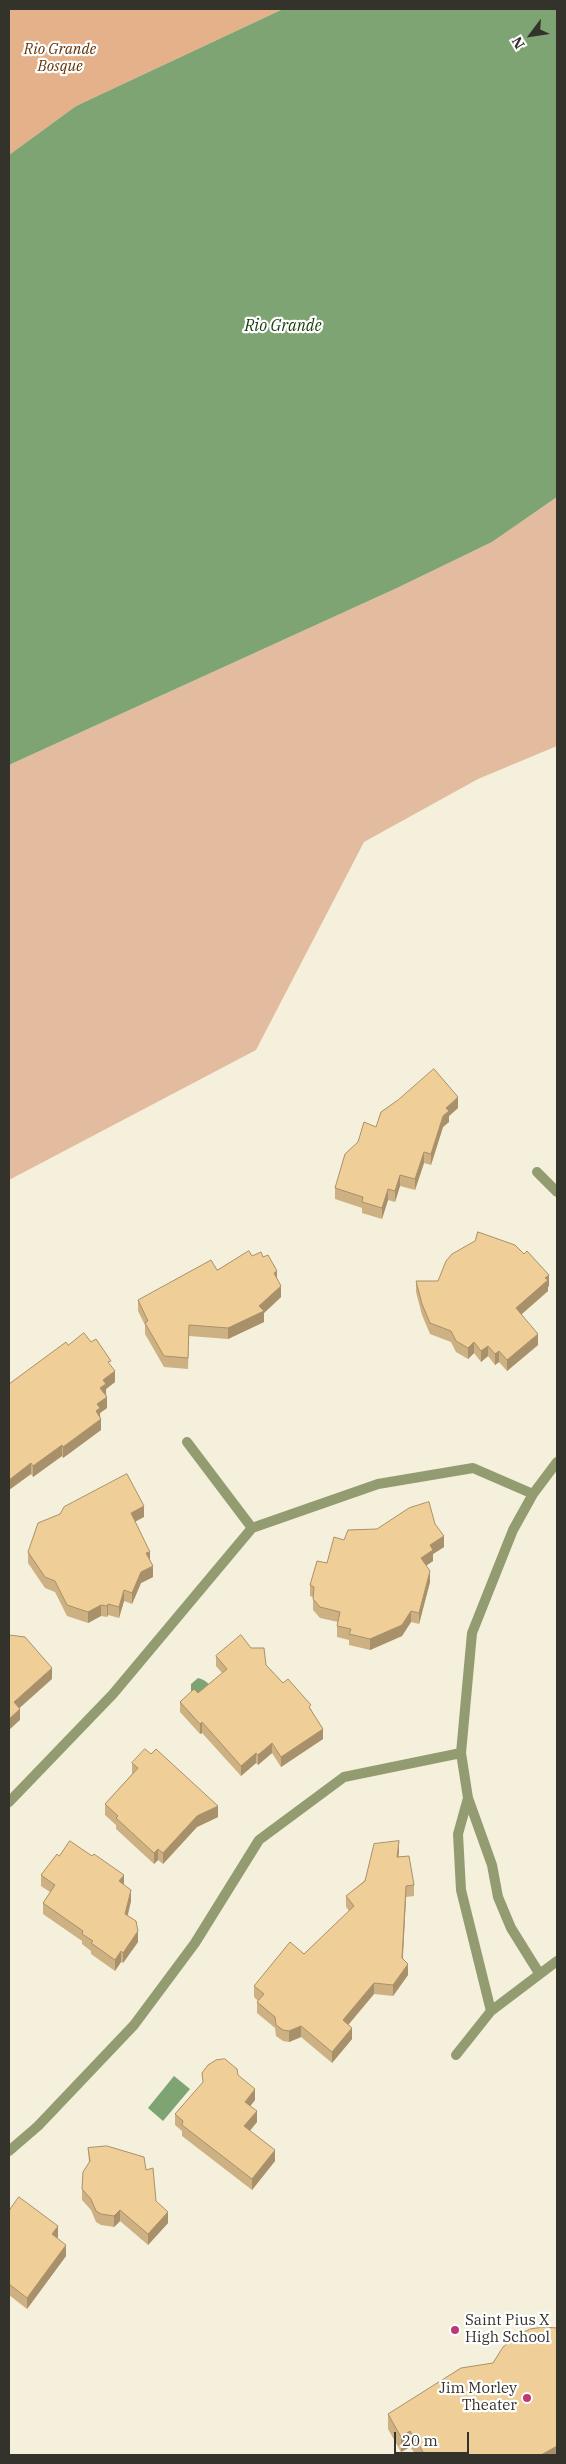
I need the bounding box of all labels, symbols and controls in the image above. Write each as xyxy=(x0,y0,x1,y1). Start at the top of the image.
north arrow xyxy=(506,10,556,60)
text: N xyxy=(508,33,529,52)
park label: Rio Grande Bosque xyxy=(24,41,96,76)
water label: Rio Grande xyxy=(244,316,322,336)
place label: Saint Pius X High School xyxy=(465,2312,550,2347)
marker: Saint Pius X High School xyxy=(449,2324,461,2336)
place label: Jim Morley Theater xyxy=(439,2380,517,2415)
marker: Jim Morley Theater xyxy=(521,2392,533,2404)
scale bar xyxy=(396,2422,471,2454)
text: 20 m xyxy=(402,2431,438,2450)

